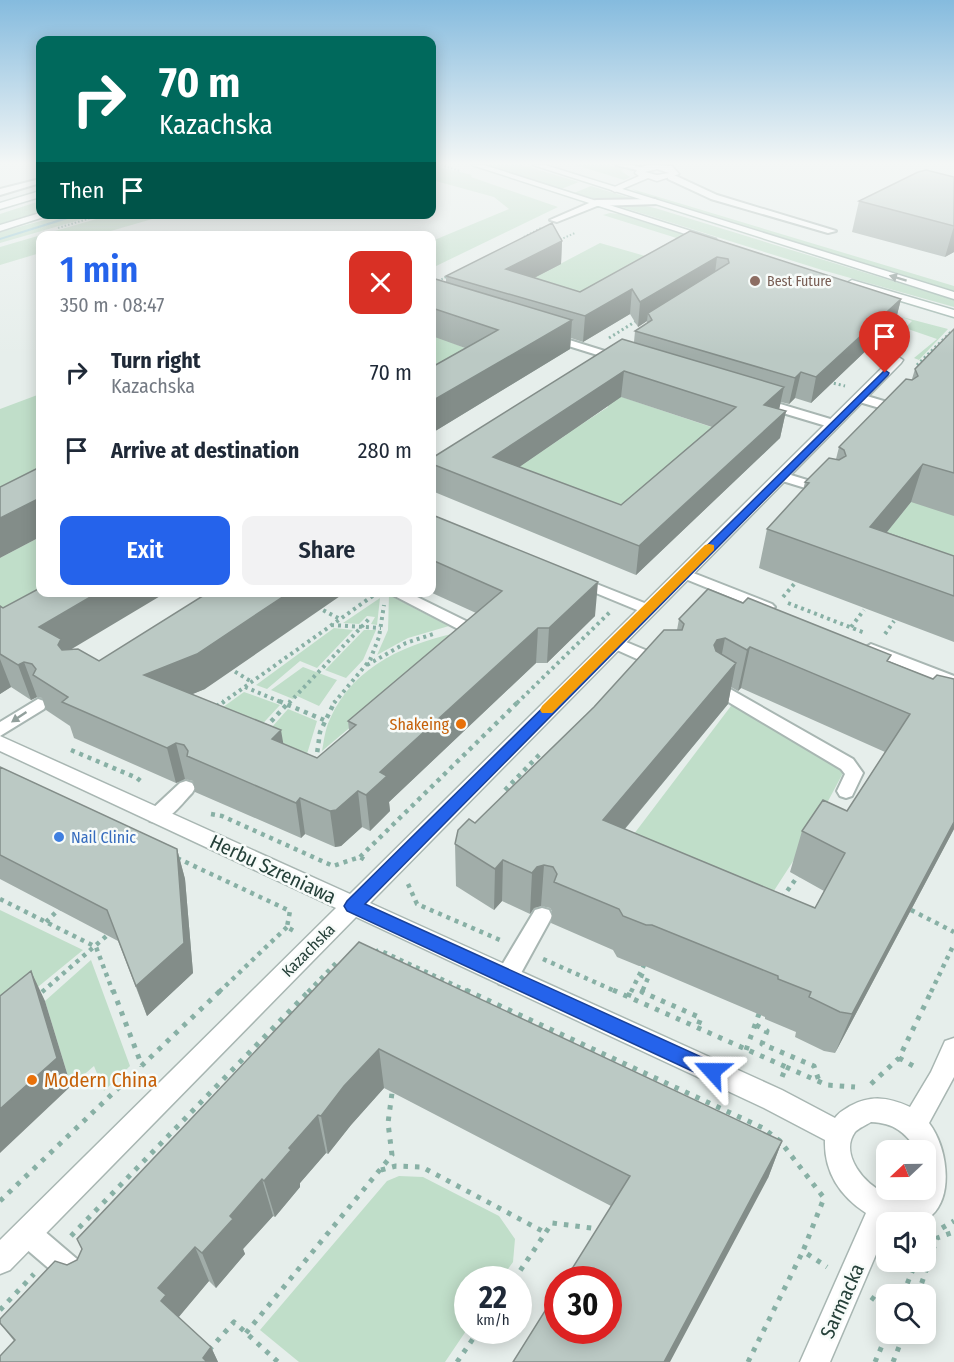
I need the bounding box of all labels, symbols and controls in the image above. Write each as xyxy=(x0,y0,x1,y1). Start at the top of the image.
text: 70 m xyxy=(159,58,240,108)
icon: right xyxy=(60,60,138,138)
text: Kazachska xyxy=(159,109,273,141)
icon: arrive xyxy=(116,174,149,207)
text: Then xyxy=(60,177,104,204)
text: 1 min xyxy=(60,248,138,292)
button: close xyxy=(349,251,412,314)
place label: Best Future xyxy=(767,273,832,290)
one-way arrow xyxy=(889,273,907,282)
marker: Best Future xyxy=(748,274,762,288)
text: 350 m · 08:47 xyxy=(60,293,164,317)
pin xyxy=(859,311,910,373)
icon: arrive xyxy=(868,320,901,353)
text: Turn right xyxy=(111,347,200,374)
icon: right xyxy=(60,356,93,389)
text: 70 m xyxy=(370,359,412,386)
text: Kazachska xyxy=(111,374,195,398)
icon: arrive xyxy=(60,434,93,467)
text: Arrive at destination xyxy=(111,437,299,464)
text: 280 m xyxy=(358,437,412,464)
button: Exit xyxy=(60,516,230,585)
button: Share xyxy=(242,516,412,585)
one-way arrow xyxy=(11,711,27,722)
place label: Shakeing xyxy=(390,715,449,734)
marker: Shakeing xyxy=(454,717,468,731)
place label: Nail Clinic xyxy=(71,828,136,847)
street label: Herbu Szreniawa xyxy=(206,829,340,909)
marker: Nail Clinic xyxy=(52,830,66,844)
street label: Kazachska xyxy=(278,920,339,981)
position arrow xyxy=(680,1039,744,1103)
place label: Modern China xyxy=(44,1068,157,1092)
marker: Modern China xyxy=(25,1073,39,1087)
north arrow xyxy=(876,1140,936,1200)
map controls xyxy=(876,1140,936,1344)
button: sound xyxy=(876,1212,936,1272)
street label: Sarmacka xyxy=(815,1260,869,1342)
speed limit sign: 30 xyxy=(544,1266,622,1344)
text: 22 xyxy=(479,1280,507,1316)
button: search xyxy=(876,1284,936,1344)
text: km/h xyxy=(476,1311,510,1329)

